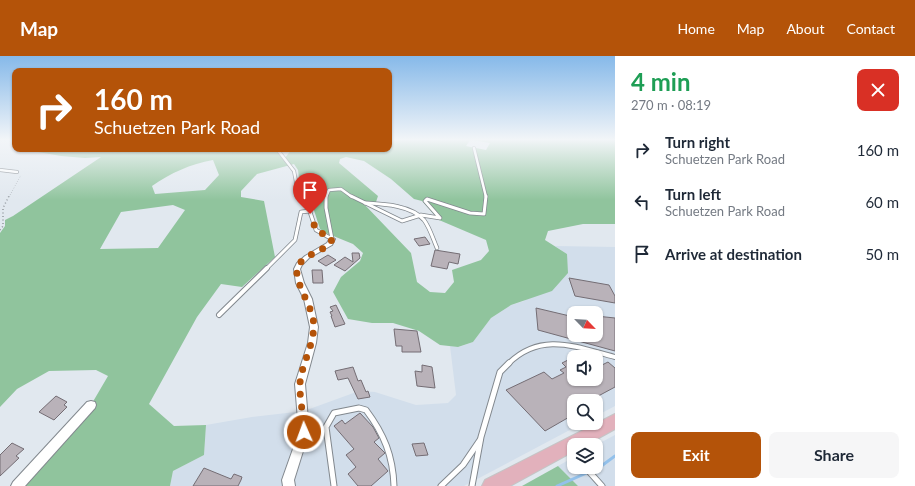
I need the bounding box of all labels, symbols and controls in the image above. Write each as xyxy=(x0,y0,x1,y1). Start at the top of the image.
text: Map xyxy=(20,17,58,40)
text: Home xyxy=(677,20,715,37)
text: Map xyxy=(737,20,764,37)
text: About xyxy=(786,20,824,37)
text: Contact xyxy=(846,20,895,37)
text: 4 min xyxy=(631,67,691,96)
button: close xyxy=(857,69,899,111)
text: 160 m xyxy=(94,82,173,116)
icon: right xyxy=(28,84,80,136)
text: 270 m · 08:19 xyxy=(631,97,711,113)
text: Schuetzen Park Road xyxy=(94,116,260,138)
text: Turn right xyxy=(665,133,730,151)
icon: right xyxy=(631,139,653,161)
text: 160 m xyxy=(857,141,899,159)
text: Schuetzen Park Road xyxy=(665,151,785,167)
pin xyxy=(293,173,327,214)
icon: arrive xyxy=(299,179,321,201)
text: Turn left xyxy=(665,185,721,203)
icon: left xyxy=(631,191,653,213)
text: 60 m xyxy=(865,193,899,211)
text: Schuetzen Park Road xyxy=(665,203,785,219)
icon: arrive xyxy=(631,243,653,265)
text: Arrive at destination xyxy=(665,245,802,263)
text: 50 m xyxy=(865,245,899,263)
north arrow xyxy=(567,306,603,342)
map controls xyxy=(567,306,603,474)
button: sound xyxy=(567,350,603,386)
button: search xyxy=(567,394,603,430)
position arrow xyxy=(283,411,325,453)
button: Exit xyxy=(631,432,761,478)
button: Share xyxy=(769,432,899,478)
button: layers xyxy=(567,438,603,474)

